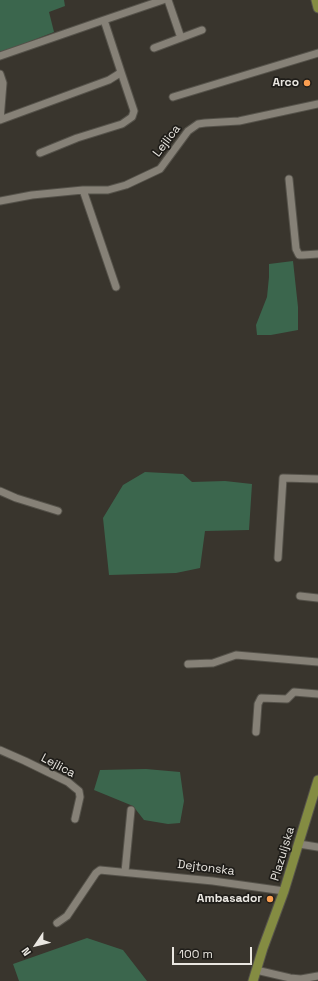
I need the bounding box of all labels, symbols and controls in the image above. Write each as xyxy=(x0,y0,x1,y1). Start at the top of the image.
place label: Arco xyxy=(272,76,299,90)
marker: Arco xyxy=(302,78,312,88)
street label: Lejlica xyxy=(150,122,184,160)
street label: Lejlica xyxy=(38,751,78,781)
street label: Plazuljska xyxy=(268,825,298,883)
street label: Dejtonska xyxy=(177,857,235,879)
place label: Ambasador xyxy=(197,892,262,906)
marker: Ambasador xyxy=(265,894,275,904)
north arrow xyxy=(16,925,56,965)
scale bar xyxy=(174,939,254,965)
text: N xyxy=(18,945,34,959)
text: 100 m xyxy=(179,946,213,962)

